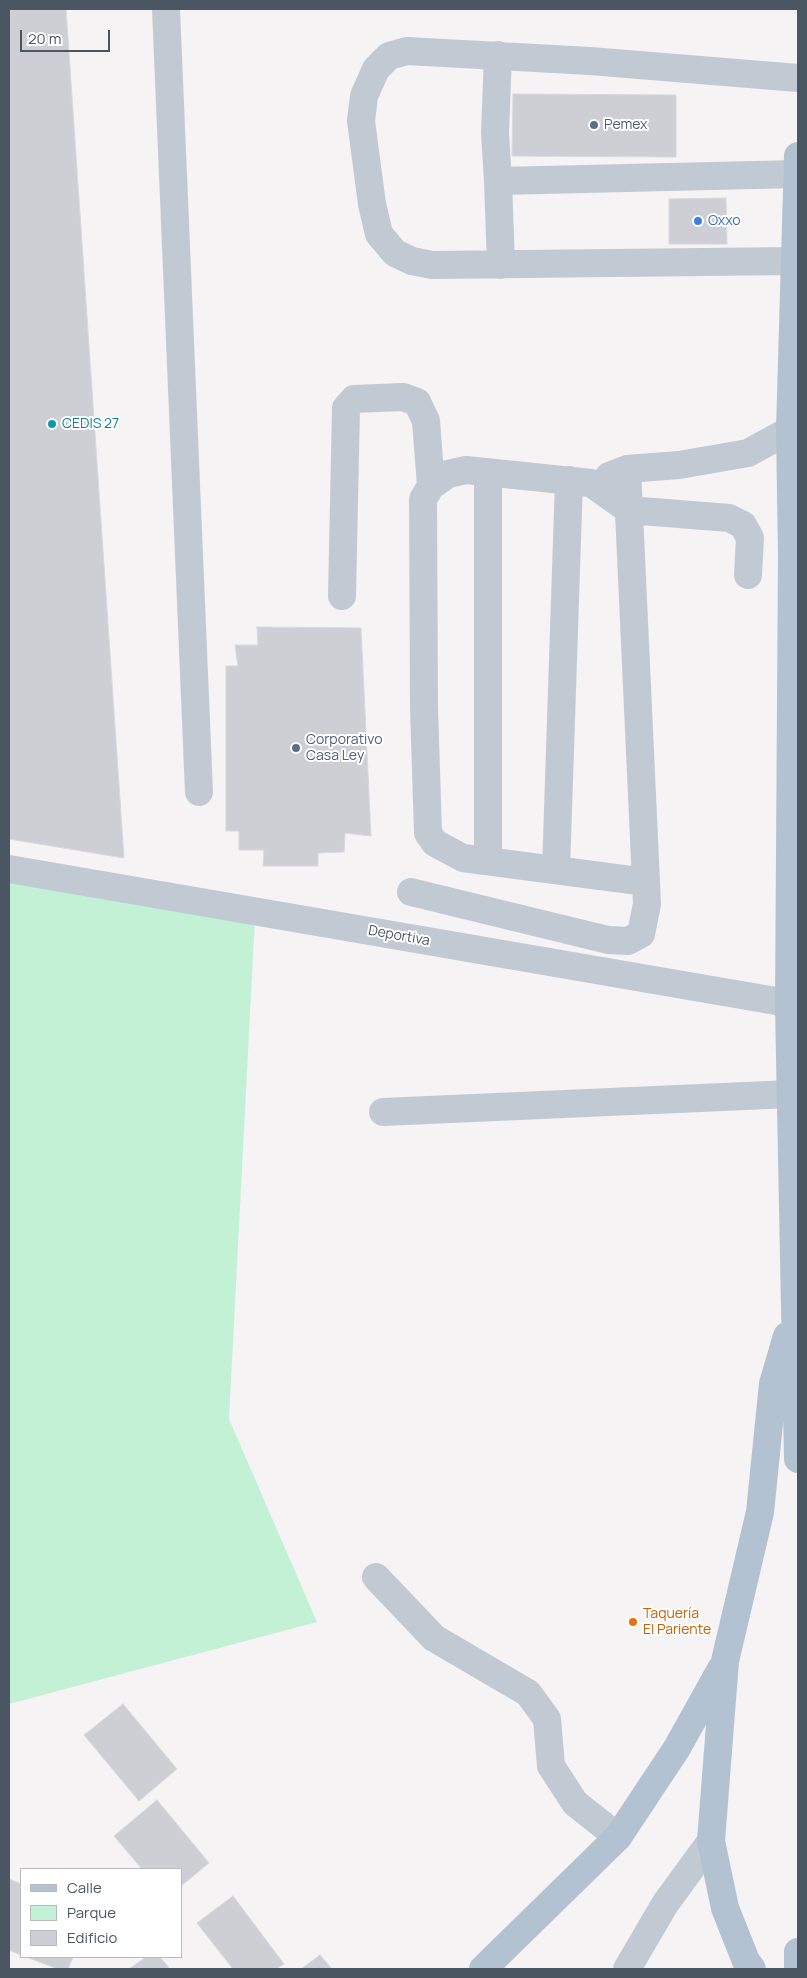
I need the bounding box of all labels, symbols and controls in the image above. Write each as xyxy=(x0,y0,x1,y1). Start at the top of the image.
scale bar xyxy=(22,20,112,52)
text: 20 m xyxy=(28,28,61,49)
place label: Pemex xyxy=(604,117,647,133)
marker: Pemex xyxy=(588,119,600,131)
place label: Oxxo xyxy=(708,213,741,229)
marker: Oxxo xyxy=(692,215,704,227)
place label: CEDIS 27 xyxy=(62,416,119,432)
marker: CEDIS 27 xyxy=(46,418,58,430)
place label: Corporativo Casa Ley xyxy=(306,732,382,764)
marker: Corporativo Casa Ley xyxy=(290,742,302,754)
street label: Deportiva xyxy=(367,922,431,950)
place label: Taquería El Pariente xyxy=(643,1606,711,1638)
marker: Taquería El Pariente xyxy=(627,1616,639,1628)
legend xyxy=(20,1868,182,1958)
text: Calle xyxy=(67,1877,102,1898)
text: Parque xyxy=(67,1902,116,1923)
text: Edificio xyxy=(67,1927,117,1948)

